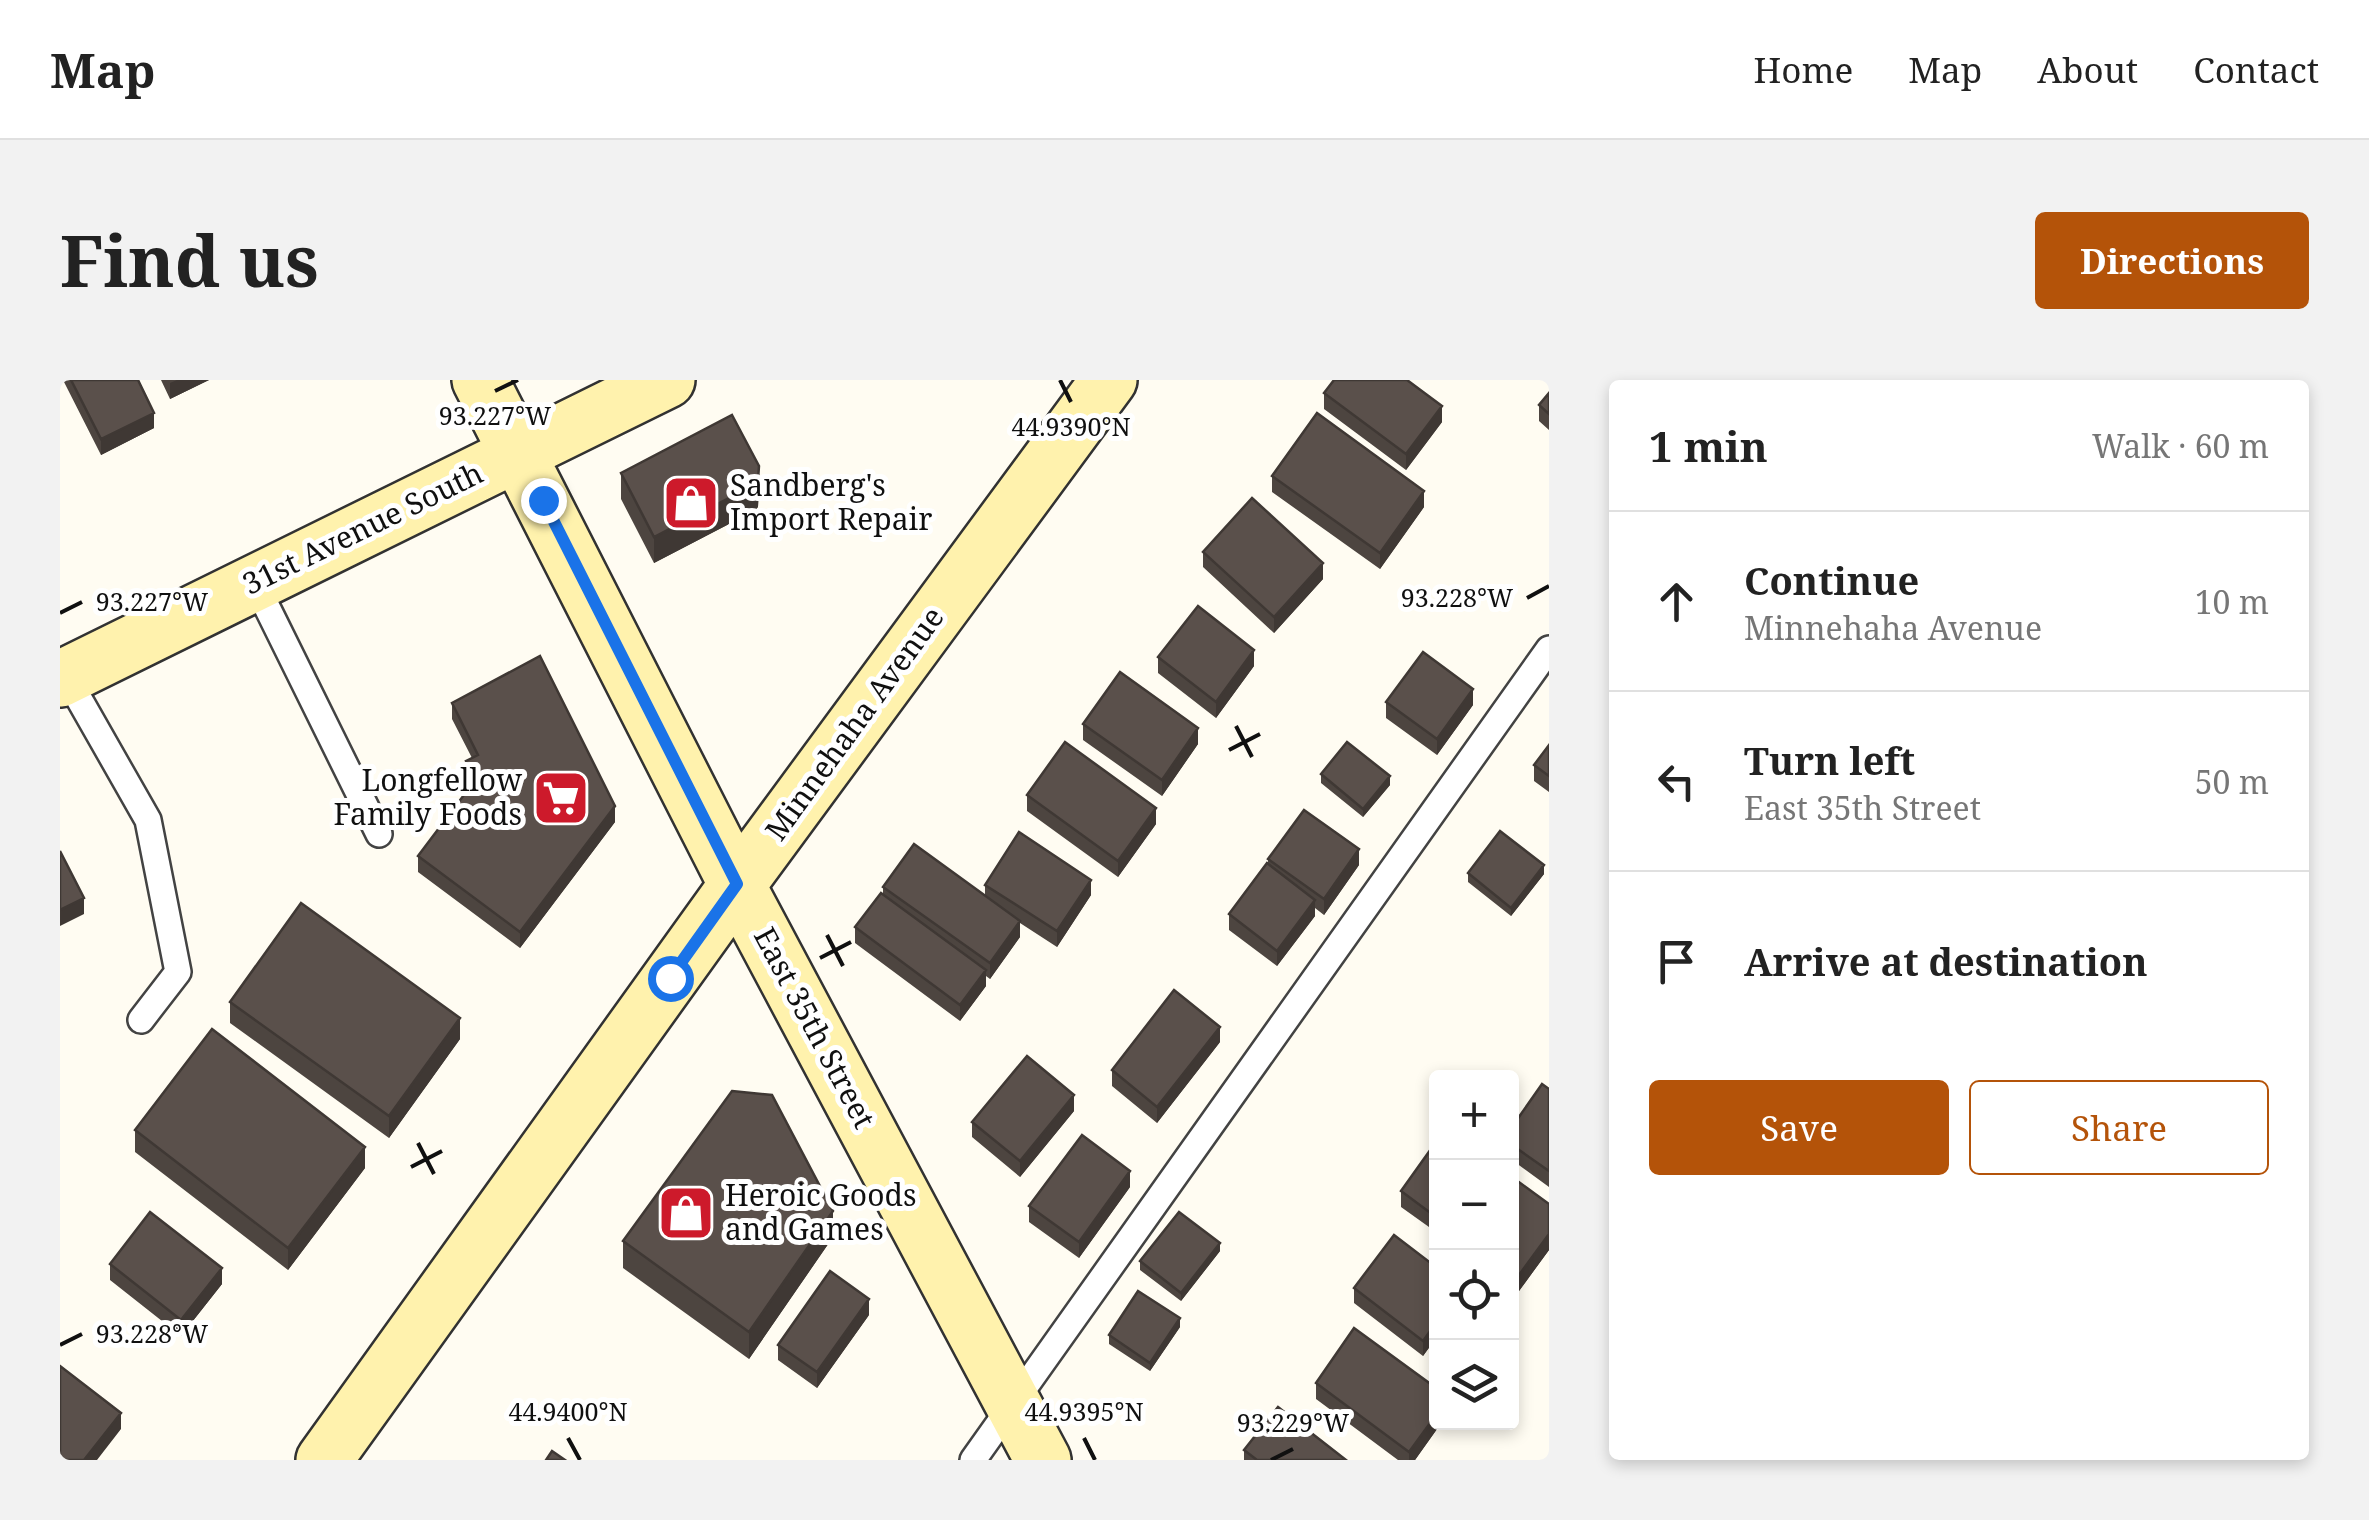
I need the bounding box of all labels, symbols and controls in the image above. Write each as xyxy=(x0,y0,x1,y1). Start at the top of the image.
text: Map xyxy=(50,37,155,102)
text: Home xyxy=(1753,46,1853,93)
text: Map xyxy=(1908,46,1982,93)
text: About xyxy=(2037,46,2138,93)
text: Contact xyxy=(2193,46,2319,93)
text: Find us xyxy=(60,212,319,308)
button: Directions xyxy=(2035,212,2309,309)
text: 93.227°W xyxy=(439,398,551,432)
text: 44.9390°N xyxy=(1011,409,1131,443)
text: 1 min xyxy=(1649,417,1768,474)
text: Walk · 60 m xyxy=(2092,424,2269,467)
street label: 31st Avenue South xyxy=(235,452,489,604)
place label: Sandberg's Import Repair xyxy=(730,464,932,539)
shop icon: Sandberg's Import Repair xyxy=(661,473,721,533)
route end xyxy=(521,478,567,524)
text: Continue xyxy=(1744,554,1919,606)
icon: ahead xyxy=(1649,574,1704,629)
text: 93.228°W xyxy=(1401,580,1513,614)
text: 10 m xyxy=(2195,580,2269,623)
text: 93.227°W xyxy=(96,584,208,618)
street label: Minnehaha Avenue xyxy=(755,598,952,848)
text: Minnehaha Avenue xyxy=(1744,606,2042,649)
text: Turn left xyxy=(1744,734,1915,786)
icon: left xyxy=(1649,754,1704,809)
place label: Longfellow Family Foods xyxy=(334,759,522,834)
text: 50 m xyxy=(2195,760,2269,803)
supermarket icon: Longfellow Family Foods xyxy=(531,768,591,828)
text: East 35th Street xyxy=(1744,786,1981,829)
street label: East 35th Street xyxy=(745,920,886,1135)
icon: arrive xyxy=(1649,934,1704,989)
text: Arrive at destination xyxy=(1744,935,2148,987)
route start xyxy=(648,956,694,1002)
map controls xyxy=(1429,1070,1519,1430)
button: + xyxy=(1429,1070,1519,1160)
button: Save xyxy=(1649,1080,1949,1175)
button: Share xyxy=(1969,1080,2269,1175)
button: − xyxy=(1429,1160,1519,1250)
place label: Heroic Goods and Games xyxy=(725,1174,916,1249)
shop icon: Heroic Goods and Games xyxy=(656,1183,716,1243)
button: locate xyxy=(1429,1250,1519,1340)
text: 93.228°W xyxy=(96,1316,208,1350)
button: layers xyxy=(1429,1340,1519,1430)
text: 44.9400°N xyxy=(508,1394,628,1428)
text: 44.9395°N xyxy=(1024,1394,1144,1428)
text: 93.229°W xyxy=(1237,1405,1349,1439)

